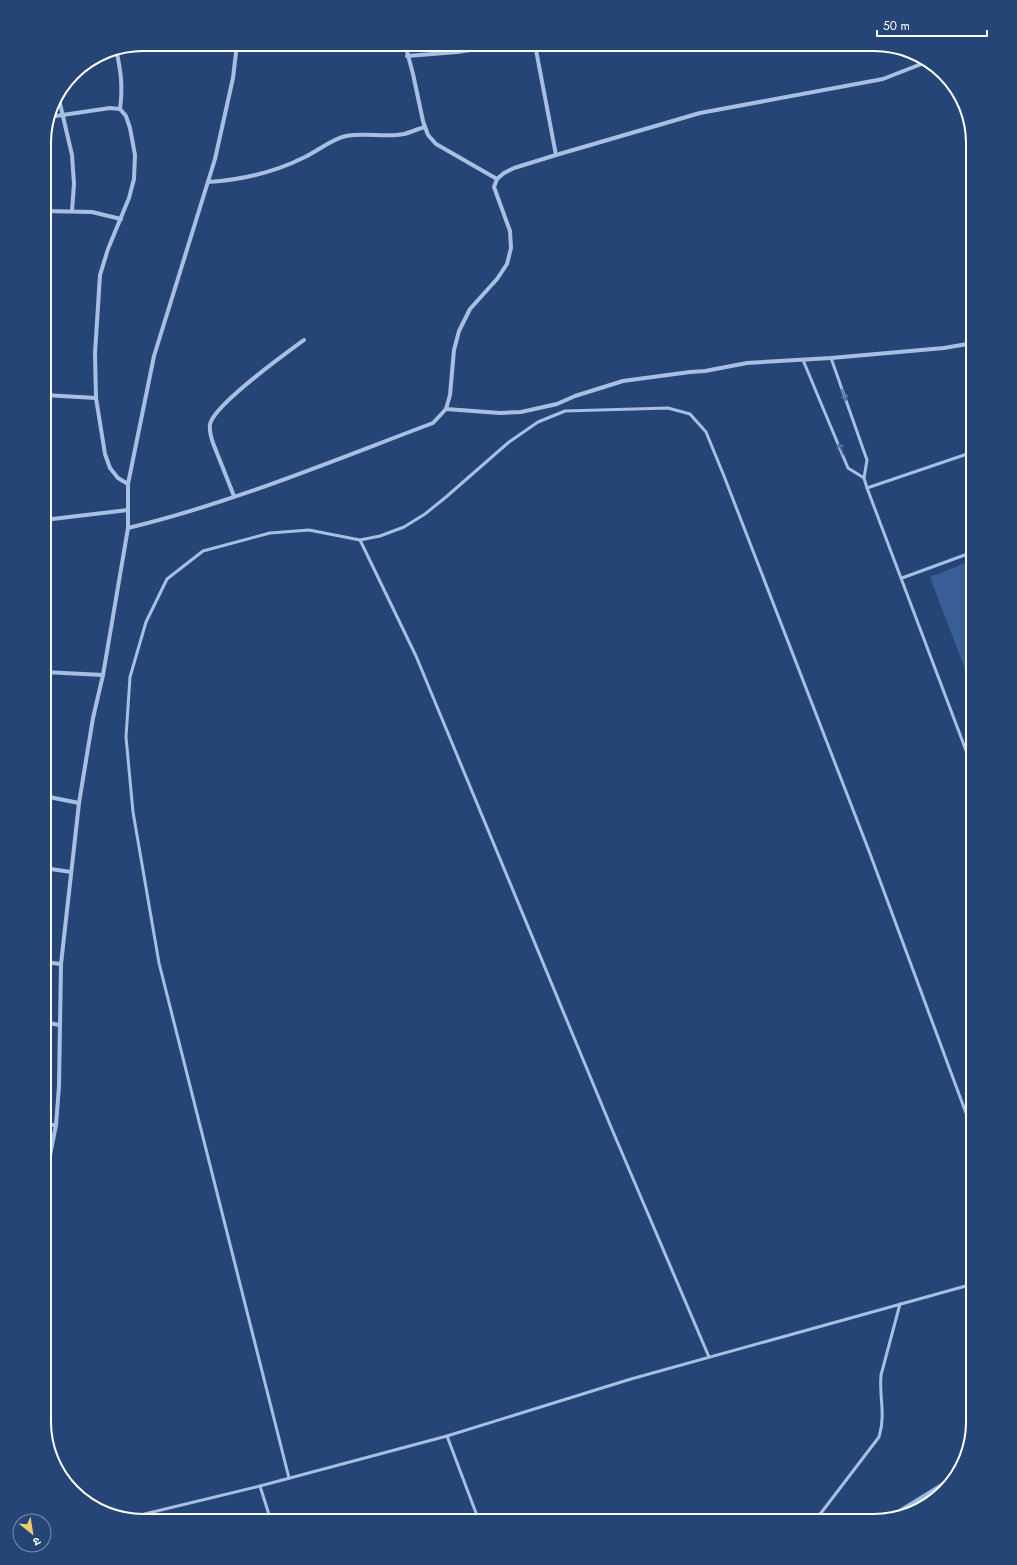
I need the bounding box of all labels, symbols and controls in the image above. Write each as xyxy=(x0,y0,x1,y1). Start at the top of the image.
scale bar xyxy=(877,12,987,38)
text: 50 m xyxy=(883,17,910,35)
one-way arrow xyxy=(840,388,848,400)
one-way arrow xyxy=(836,444,844,456)
north arrow xyxy=(12,1513,52,1553)
text: उ xyxy=(30,1533,44,1550)

